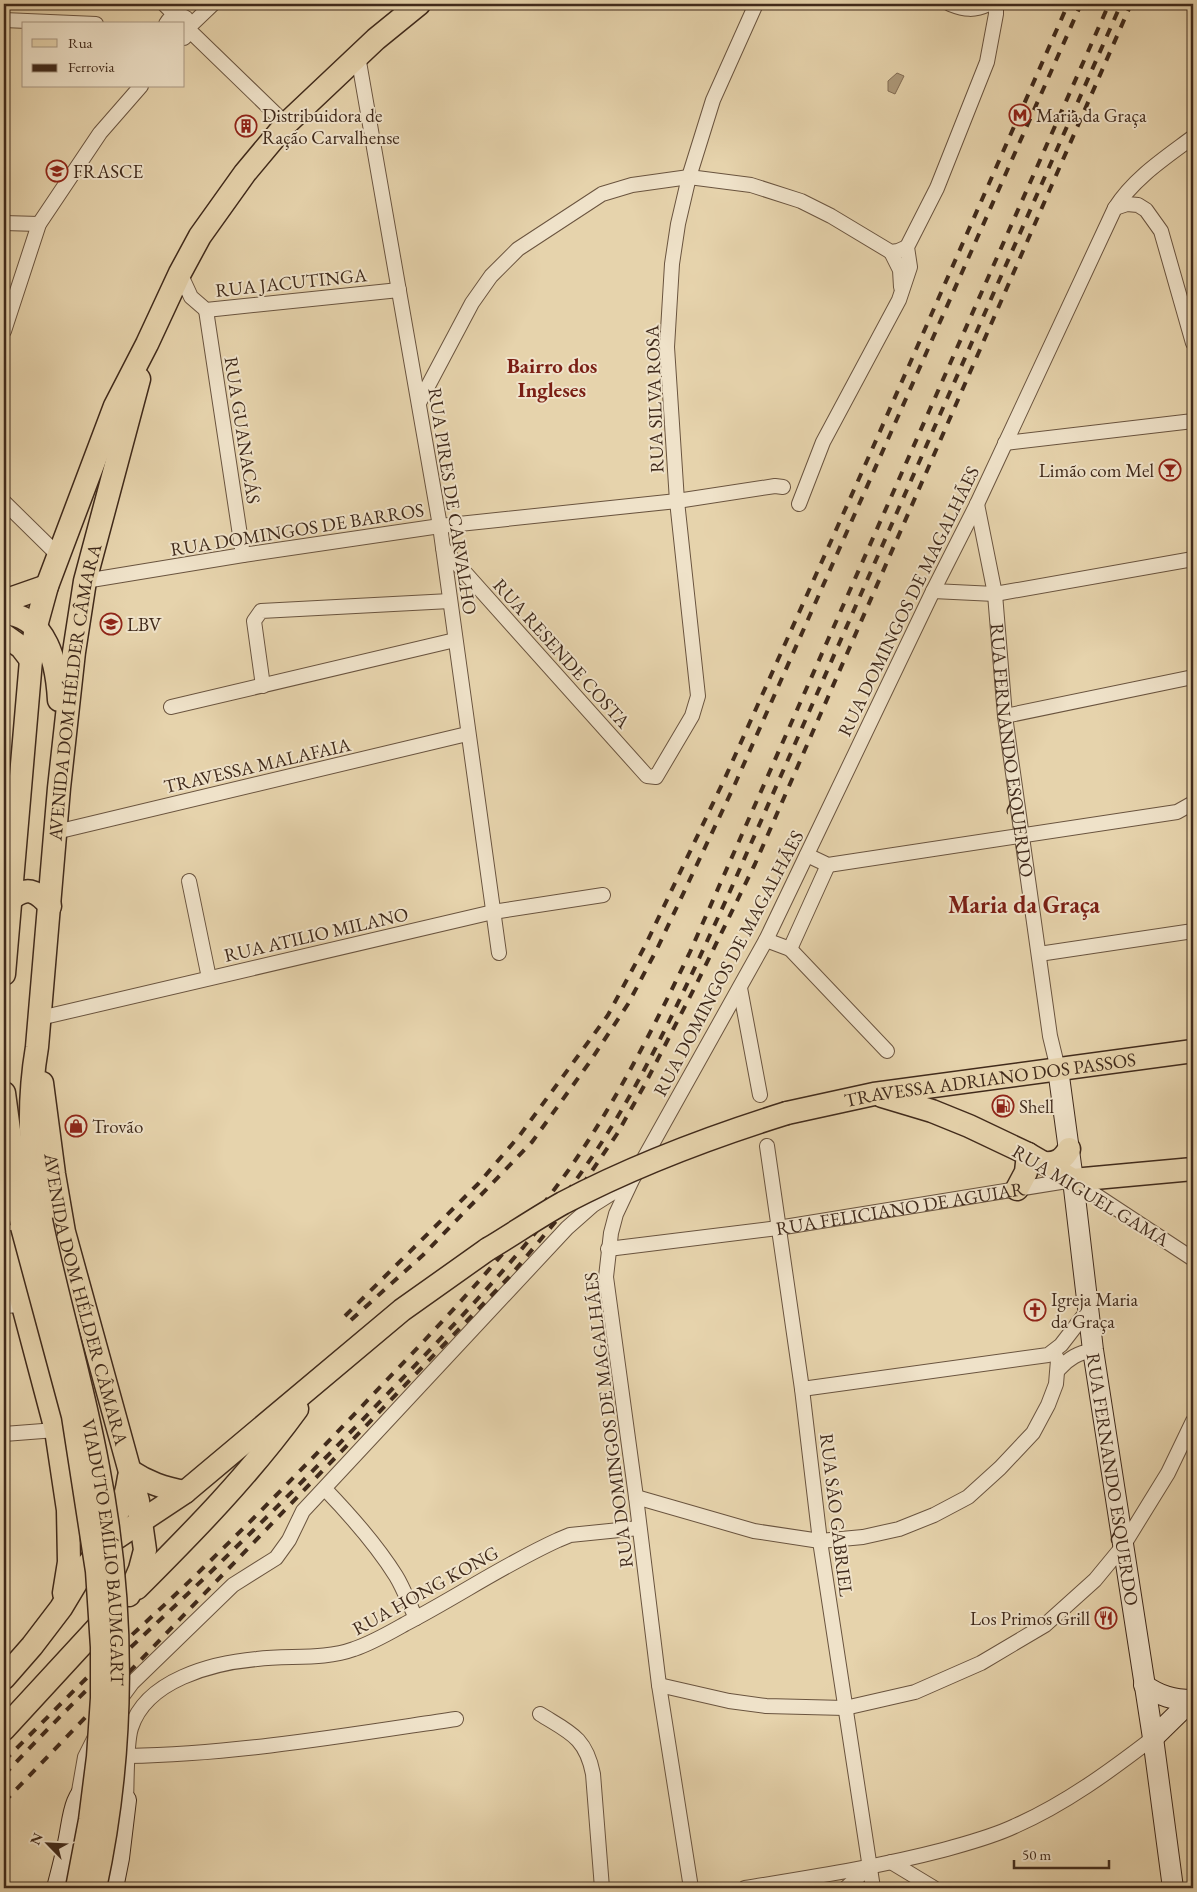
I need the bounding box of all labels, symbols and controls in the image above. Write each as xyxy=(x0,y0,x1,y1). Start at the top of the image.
legend xyxy=(22,22,185,88)
text: Rua xyxy=(68,33,93,52)
text: Ferrovia xyxy=(68,57,115,76)
place label: Distribuidora de Ração Carvalhense xyxy=(262,103,400,150)
metro station icon: Maria da Graça xyxy=(1008,103,1032,127)
place label: Maria da Graça xyxy=(1036,103,1147,128)
building icon: Distribuidora de Ração Carvalhense xyxy=(234,114,258,138)
school or university icon: FRASCE xyxy=(45,159,69,183)
place label: FRASCE xyxy=(73,159,144,184)
street label: RUA JACUTINGA xyxy=(214,262,369,303)
street label: RUA SILVA ROSA xyxy=(639,324,670,473)
district label: Bairro dos Ingleses xyxy=(507,352,597,403)
street label: RUA GUANACÁS xyxy=(219,355,267,506)
street label: RUA PIRES DE CARVALHO xyxy=(422,386,483,616)
place label: Limão com Mel xyxy=(1039,458,1154,483)
bar icon: Limão com Mel xyxy=(1158,458,1182,482)
street label: RUA DOMINGOS DE MAGALHÃES xyxy=(832,462,985,740)
street label: RUA DOMINGOS DE BARROS xyxy=(168,497,426,562)
street label: AVENIDA DOM HÉLDER CÂMARA xyxy=(42,540,108,843)
street label: RUA RESENDE COSTA xyxy=(488,573,636,734)
school or university icon: LBV xyxy=(99,612,123,636)
place label: LBV xyxy=(127,612,162,637)
street label: RUA FERNANDO ESQUERDO xyxy=(984,622,1040,879)
street label: TRAVESSA MALAFAIA xyxy=(161,732,354,799)
street label: RUA DOMINGOS DE MAGALHÃES xyxy=(648,826,809,1101)
district label: Maria da Graça xyxy=(948,889,1101,920)
street label: RUA ATILIO MILANO xyxy=(222,901,411,968)
street label: TRAVESSA ADRIANO DOS PASSOS xyxy=(842,1047,1138,1113)
fuel station icon: Shell xyxy=(991,1094,1015,1118)
place label: Shell xyxy=(1019,1094,1055,1119)
shop icon: Trovão xyxy=(64,1114,88,1138)
place label: Trovão xyxy=(92,1114,143,1139)
street label: RUA MIGUEL GAMA xyxy=(1008,1139,1175,1253)
street label: AVENIDA DOM HÉLDER CÂMARA xyxy=(38,1151,134,1449)
street label: RUA FELICIANO DE AGUIAR xyxy=(774,1176,1027,1241)
street label: RUA DOMINGOS DE MAGALHÃES xyxy=(578,1271,639,1569)
place label: Igreja Maria da Graça xyxy=(1051,1287,1138,1334)
church icon: Igreja Maria da Graça xyxy=(1023,1298,1047,1322)
street label: RUA FERNANDO ESQUERDO xyxy=(1081,1351,1144,1608)
street label: VIADUTO EMÍLIO BAUMGART xyxy=(76,1417,130,1686)
street label: RUA SÃO GABRIEL xyxy=(814,1432,859,1598)
street label: RUA HONG KONG xyxy=(348,1540,503,1641)
place label: Los Primos Grill xyxy=(970,1606,1090,1631)
restaurant icon: Los Primos Grill xyxy=(1094,1606,1118,1630)
north arrow xyxy=(22,1820,72,1870)
text: N xyxy=(26,1829,47,1848)
scale bar xyxy=(1014,1837,1110,1869)
text: 50 m xyxy=(1022,1845,1051,1864)

